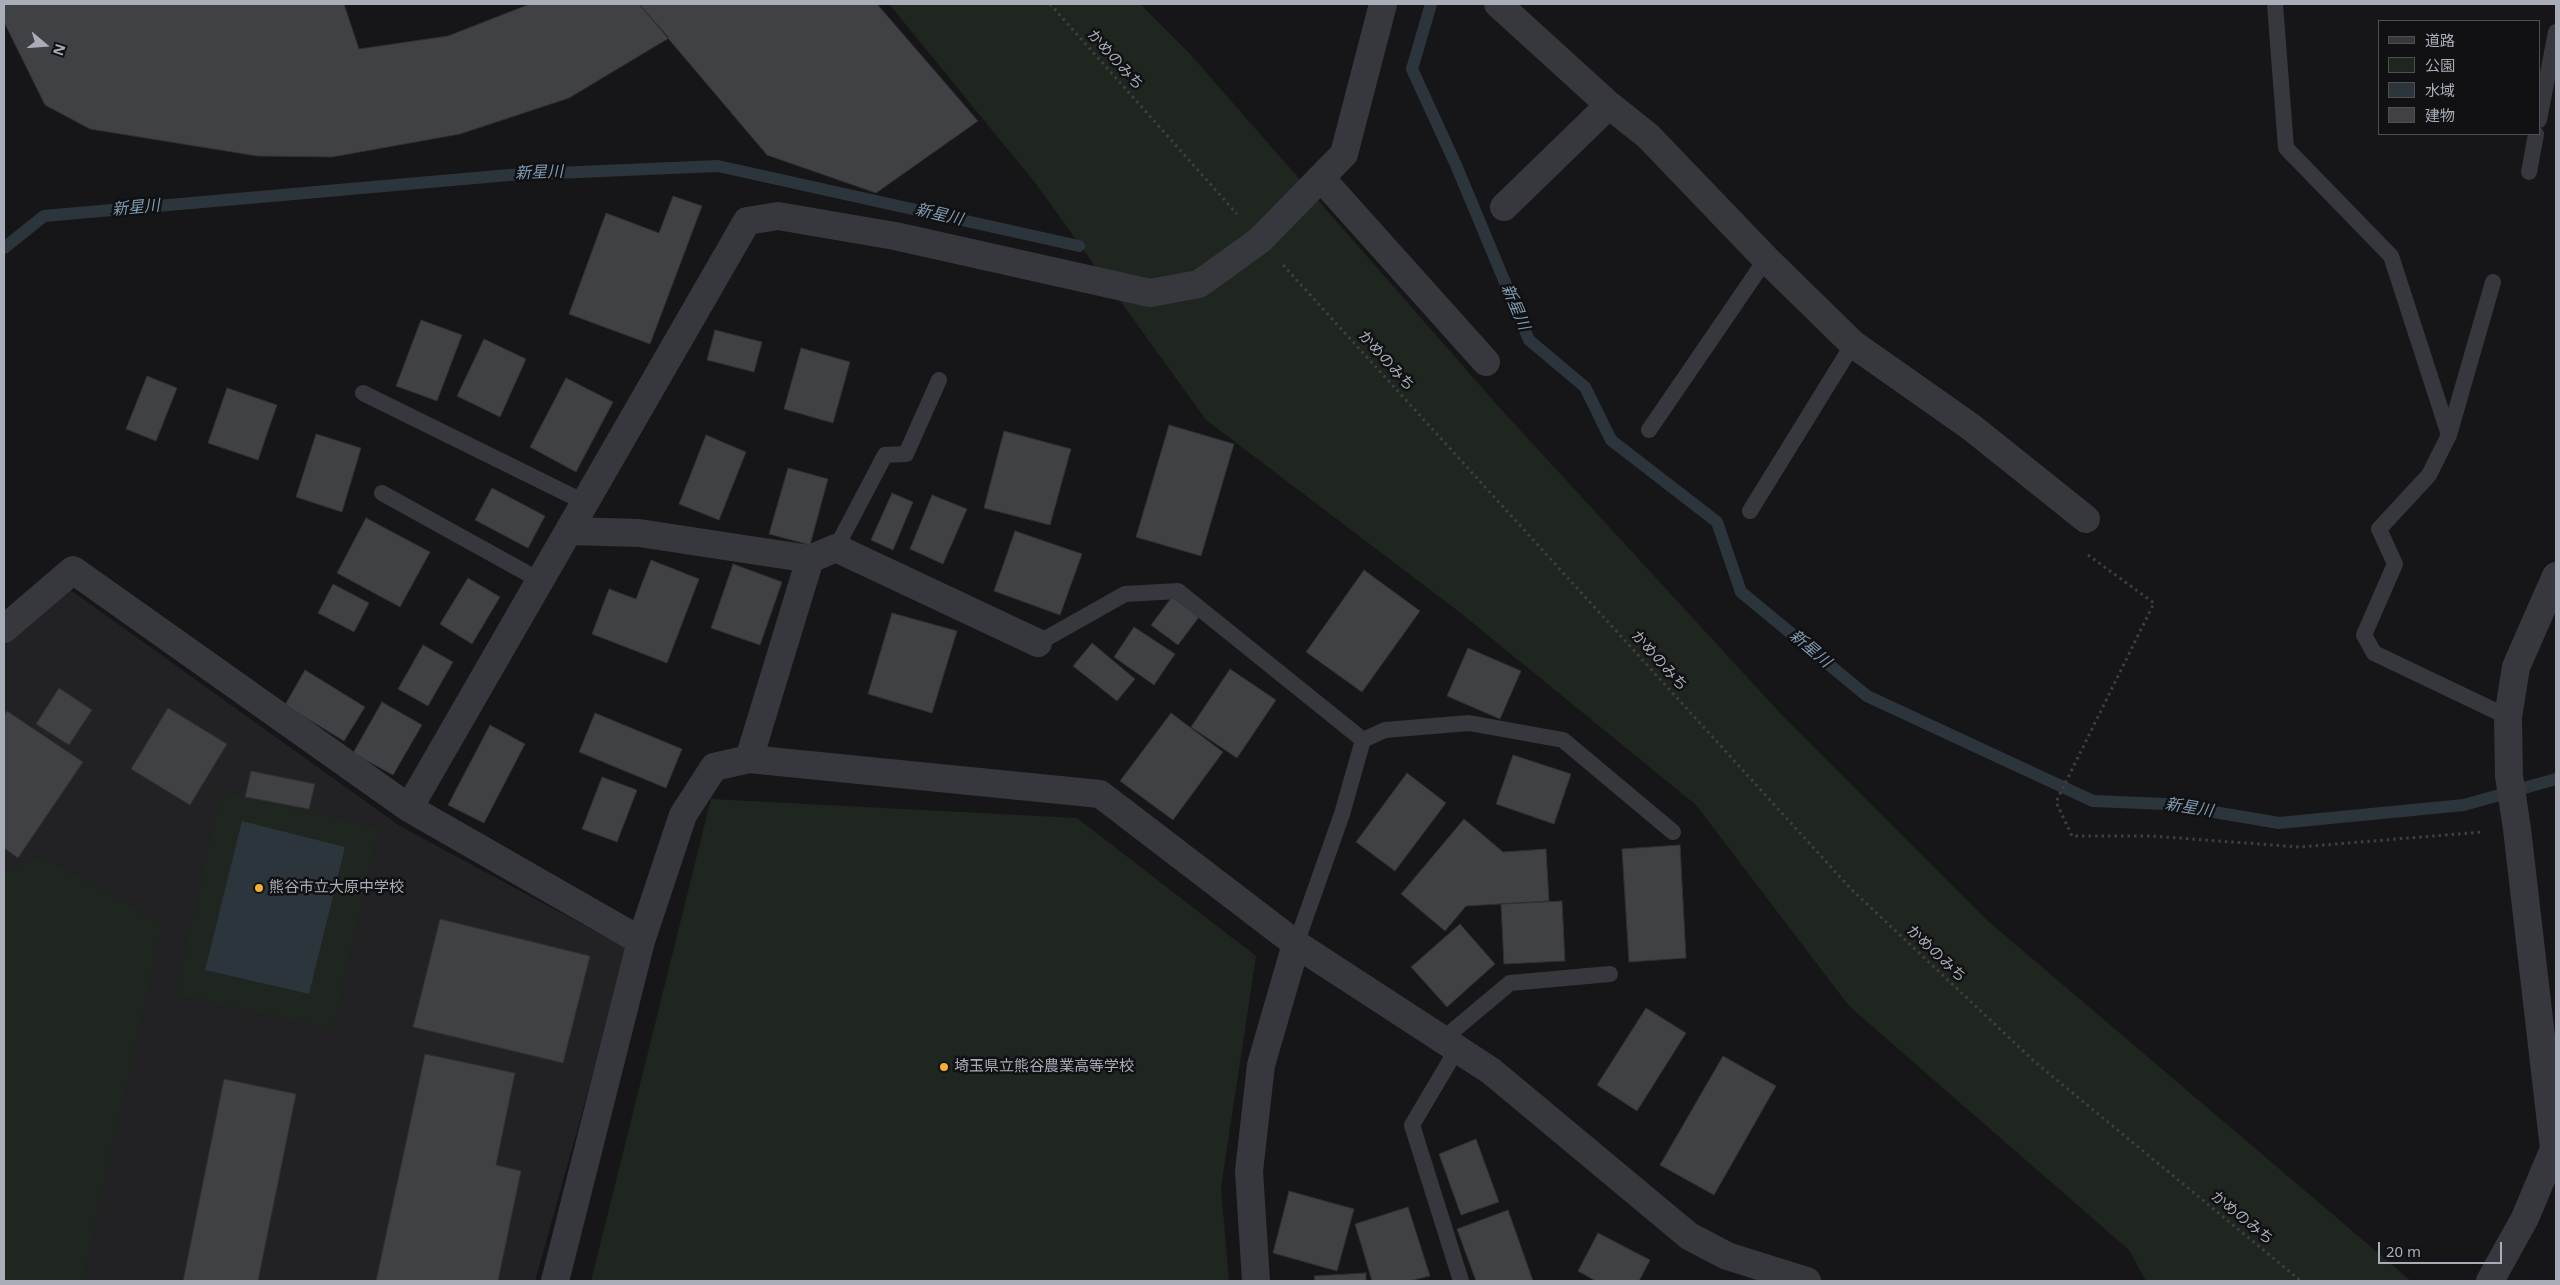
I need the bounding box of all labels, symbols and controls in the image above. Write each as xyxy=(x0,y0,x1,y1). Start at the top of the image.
north arrow xyxy=(20,20,70,70)
legend xyxy=(2378,20,2540,135)
street label: かめのみち xyxy=(1083,26,1147,94)
text: 道路 xyxy=(2425,30,2455,50)
text: N xyxy=(49,41,71,58)
text: 公園 xyxy=(2425,55,2455,75)
text: 水域 xyxy=(2425,80,2455,100)
text: 建物 xyxy=(2425,105,2455,125)
water label: 新星川 xyxy=(515,163,563,183)
water label: 新星川 xyxy=(111,196,161,220)
water label: 新星川 xyxy=(913,200,965,230)
water label: 新星川 xyxy=(1497,281,1533,333)
street label: かめのみち xyxy=(1354,327,1418,395)
water label: 新星川 xyxy=(1785,626,1835,672)
street label: かめのみち xyxy=(1627,627,1691,695)
water label: 新星川 xyxy=(2164,795,2214,821)
place label: 熊谷市立大原中学校 xyxy=(269,879,404,897)
marker: 熊谷市立大原中学校 xyxy=(253,882,265,894)
street label: かめのみち xyxy=(1902,922,1970,986)
place label: 埼玉県立熊谷農業高等学校 xyxy=(954,1058,1134,1076)
marker: 埼玉県立熊谷農業高等学校 xyxy=(938,1061,950,1073)
street label: かめのみち xyxy=(2207,1187,2277,1249)
scale bar xyxy=(2380,1232,2504,1264)
text: 20 m xyxy=(2386,1241,2421,1261)

